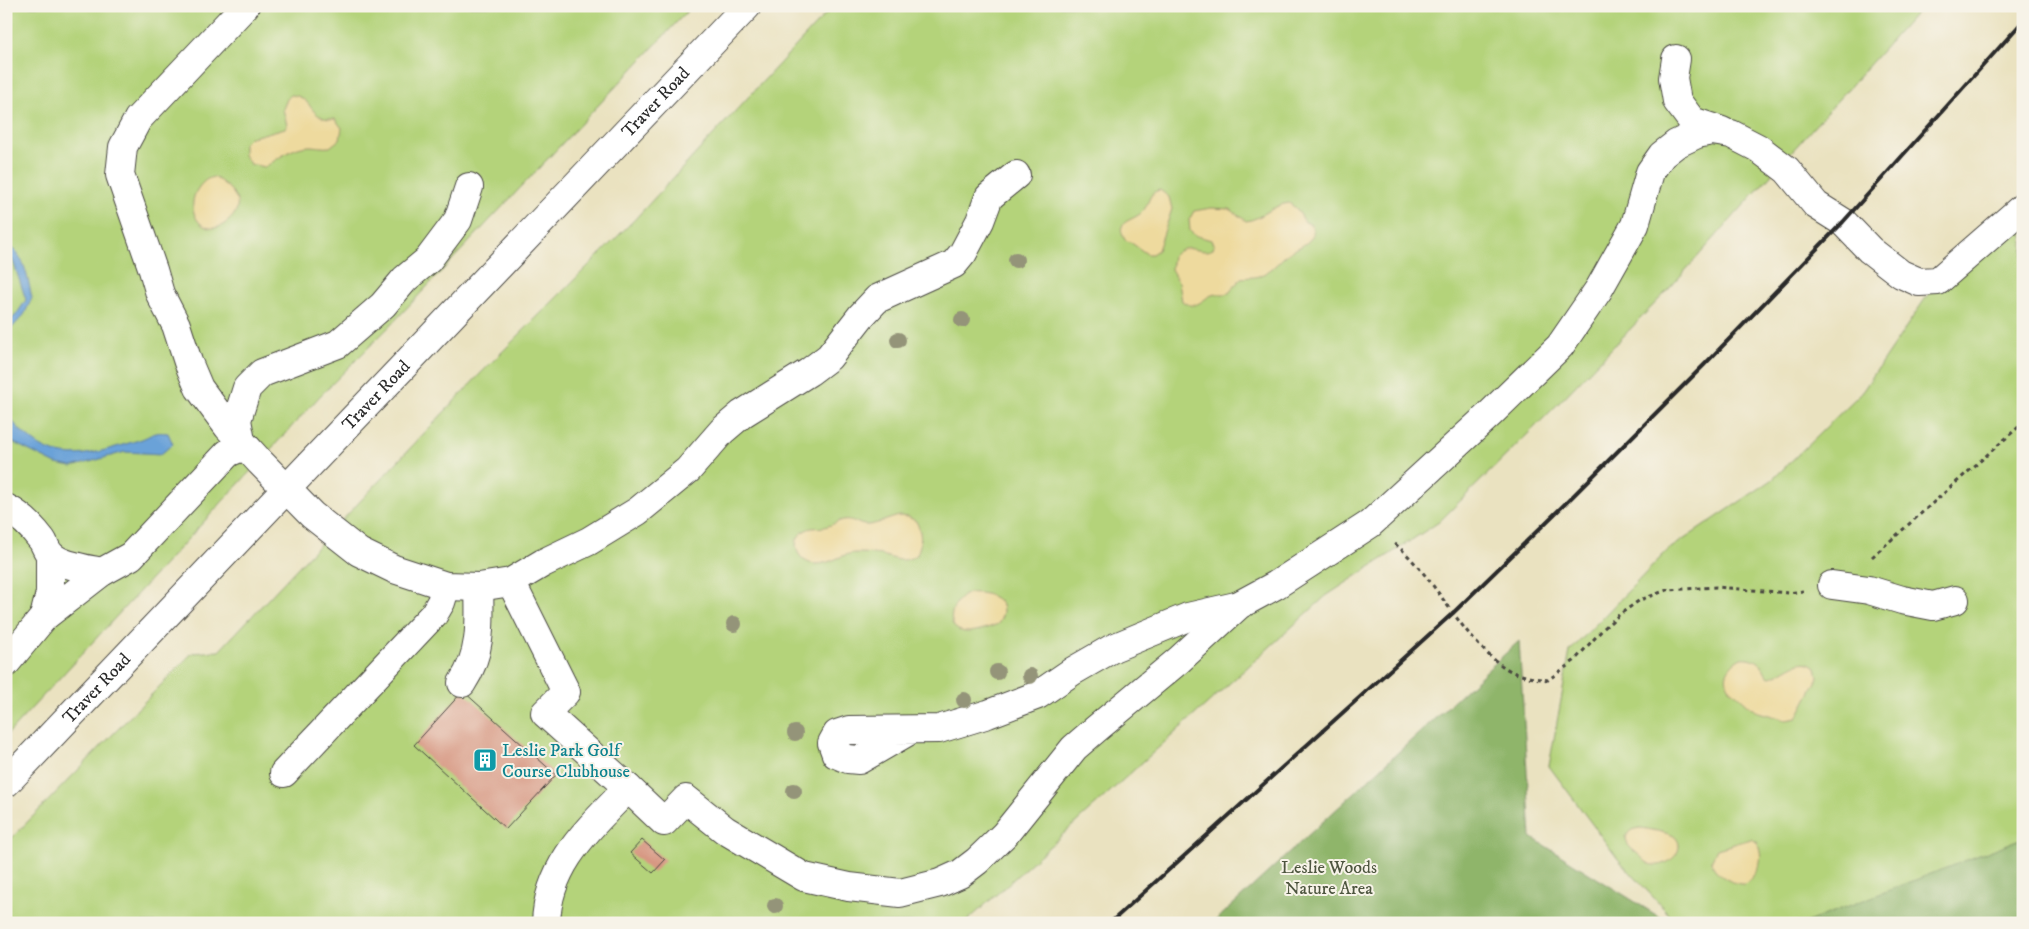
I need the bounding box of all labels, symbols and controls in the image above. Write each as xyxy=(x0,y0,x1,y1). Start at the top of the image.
street label: Traver Road xyxy=(617,63,695,143)
street label: Traver Road xyxy=(338,356,415,436)
street label: Traver Road xyxy=(58,649,136,729)
place label: Leslie Park Golf Course Clubhouse xyxy=(502,740,630,783)
building icon: Leslie Park Golf Course Clubhouse xyxy=(472,747,498,773)
park label: Leslie Woods Nature Area xyxy=(1281,857,1377,900)

